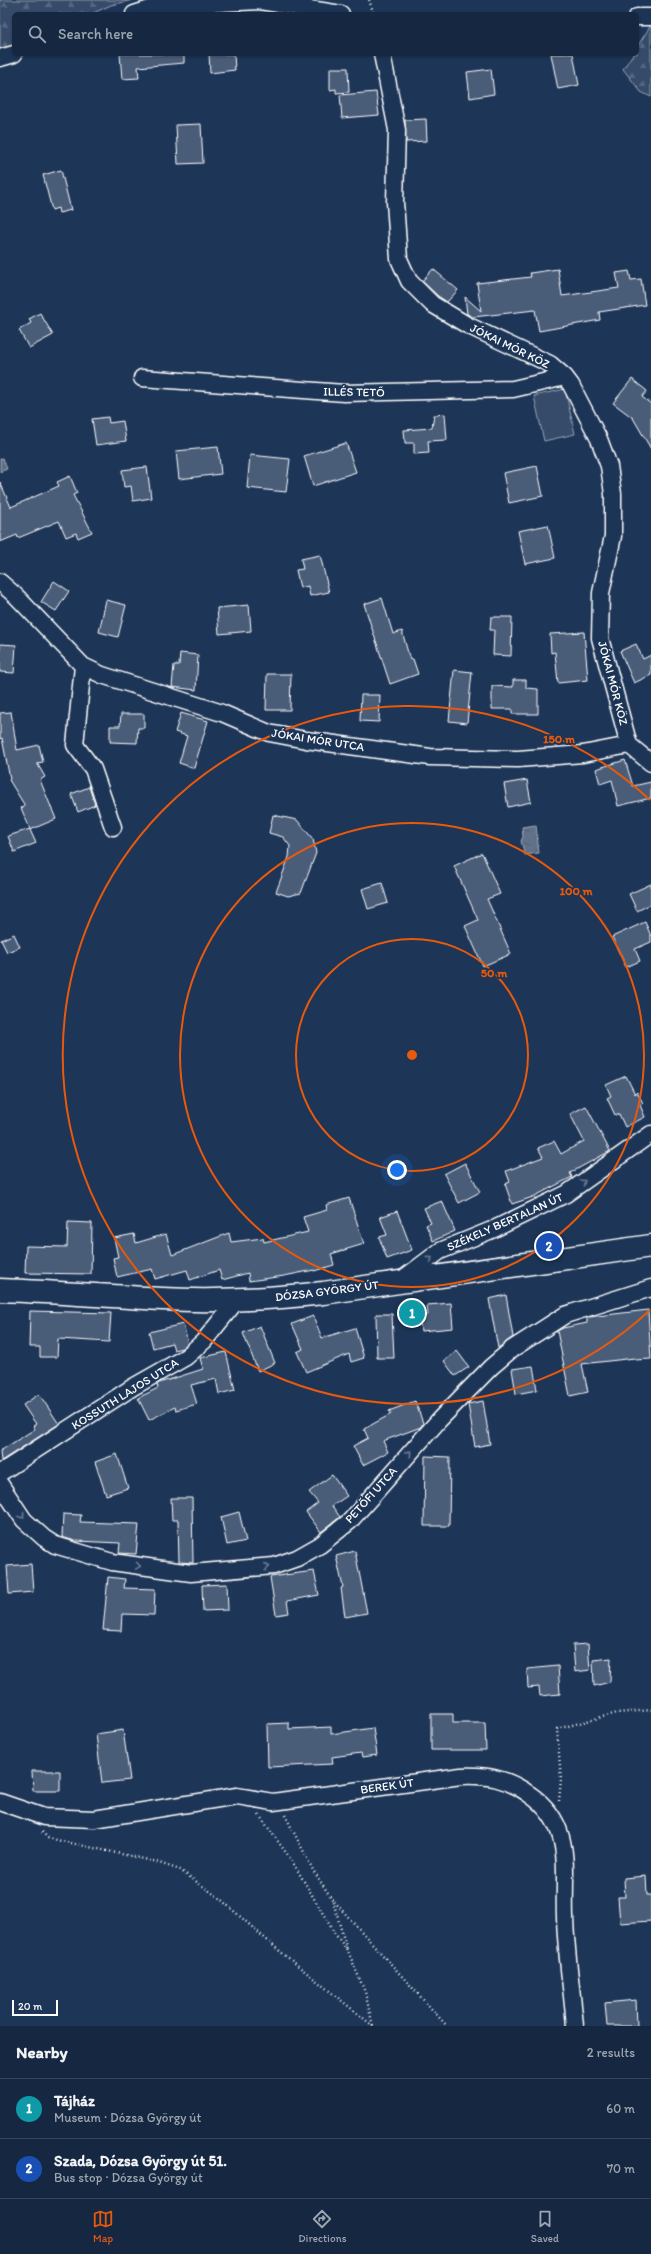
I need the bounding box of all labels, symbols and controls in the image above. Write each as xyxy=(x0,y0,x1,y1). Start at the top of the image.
search box xyxy=(12,12,639,56)
icon: search xyxy=(26,23,48,45)
text: Search here xyxy=(58,25,133,43)
street label: JÓKAI MÓR KÖZ xyxy=(468,321,552,371)
street label: ILLÉS TETŐ xyxy=(323,384,385,400)
street label: JÓKAI MÓR KÖZ xyxy=(595,639,631,727)
street label: JÓKAI MÓR UTCA xyxy=(271,726,366,754)
text: 150 m xyxy=(543,732,576,746)
text: 100 m xyxy=(559,884,593,898)
text: 50 m xyxy=(481,966,508,980)
centre of rings xyxy=(405,1048,419,1062)
your location xyxy=(387,1160,407,1180)
one-way arrow xyxy=(579,1179,586,1187)
street label: SZÉKELY BERTALAN ÚT xyxy=(445,1190,565,1254)
pin: 2 xyxy=(536,1231,562,1261)
one-way arrow xyxy=(425,1256,432,1263)
street label: DÓZSA GYÖRGY ÚT xyxy=(274,1278,380,1304)
pin: 1 xyxy=(399,1298,425,1328)
street label: KOSSUTH LAJOS UTCA xyxy=(69,1355,181,1433)
one-way arrow xyxy=(404,1450,411,1458)
street label: PETŐFI UTCA xyxy=(342,1464,400,1526)
one-way arrow xyxy=(17,1512,24,1519)
one-way arrow xyxy=(135,1561,141,1570)
one-way arrow xyxy=(264,1562,270,1571)
street label: BEREK ÚT xyxy=(359,1775,415,1797)
scale bar xyxy=(12,1998,58,2017)
text: 20 m xyxy=(18,2000,42,2013)
text: Nearby xyxy=(16,2042,68,2062)
text: 2 results xyxy=(587,2045,635,2060)
text: Tájház xyxy=(54,2092,95,2110)
text: 1 xyxy=(26,2101,32,2116)
text: 60 m xyxy=(606,2101,635,2116)
text: Museum · Dózsa György út xyxy=(54,2110,201,2125)
text: Szada, Dózsa György út 51. xyxy=(54,2152,227,2170)
text: 2 xyxy=(26,2161,32,2176)
text: 70 m xyxy=(607,2161,635,2176)
text: Bus stop · Dózsa György út xyxy=(54,2170,203,2185)
tab: Map xyxy=(92,2208,114,2245)
tab: Directions xyxy=(298,2208,347,2245)
tab: Saved xyxy=(531,2208,559,2245)

